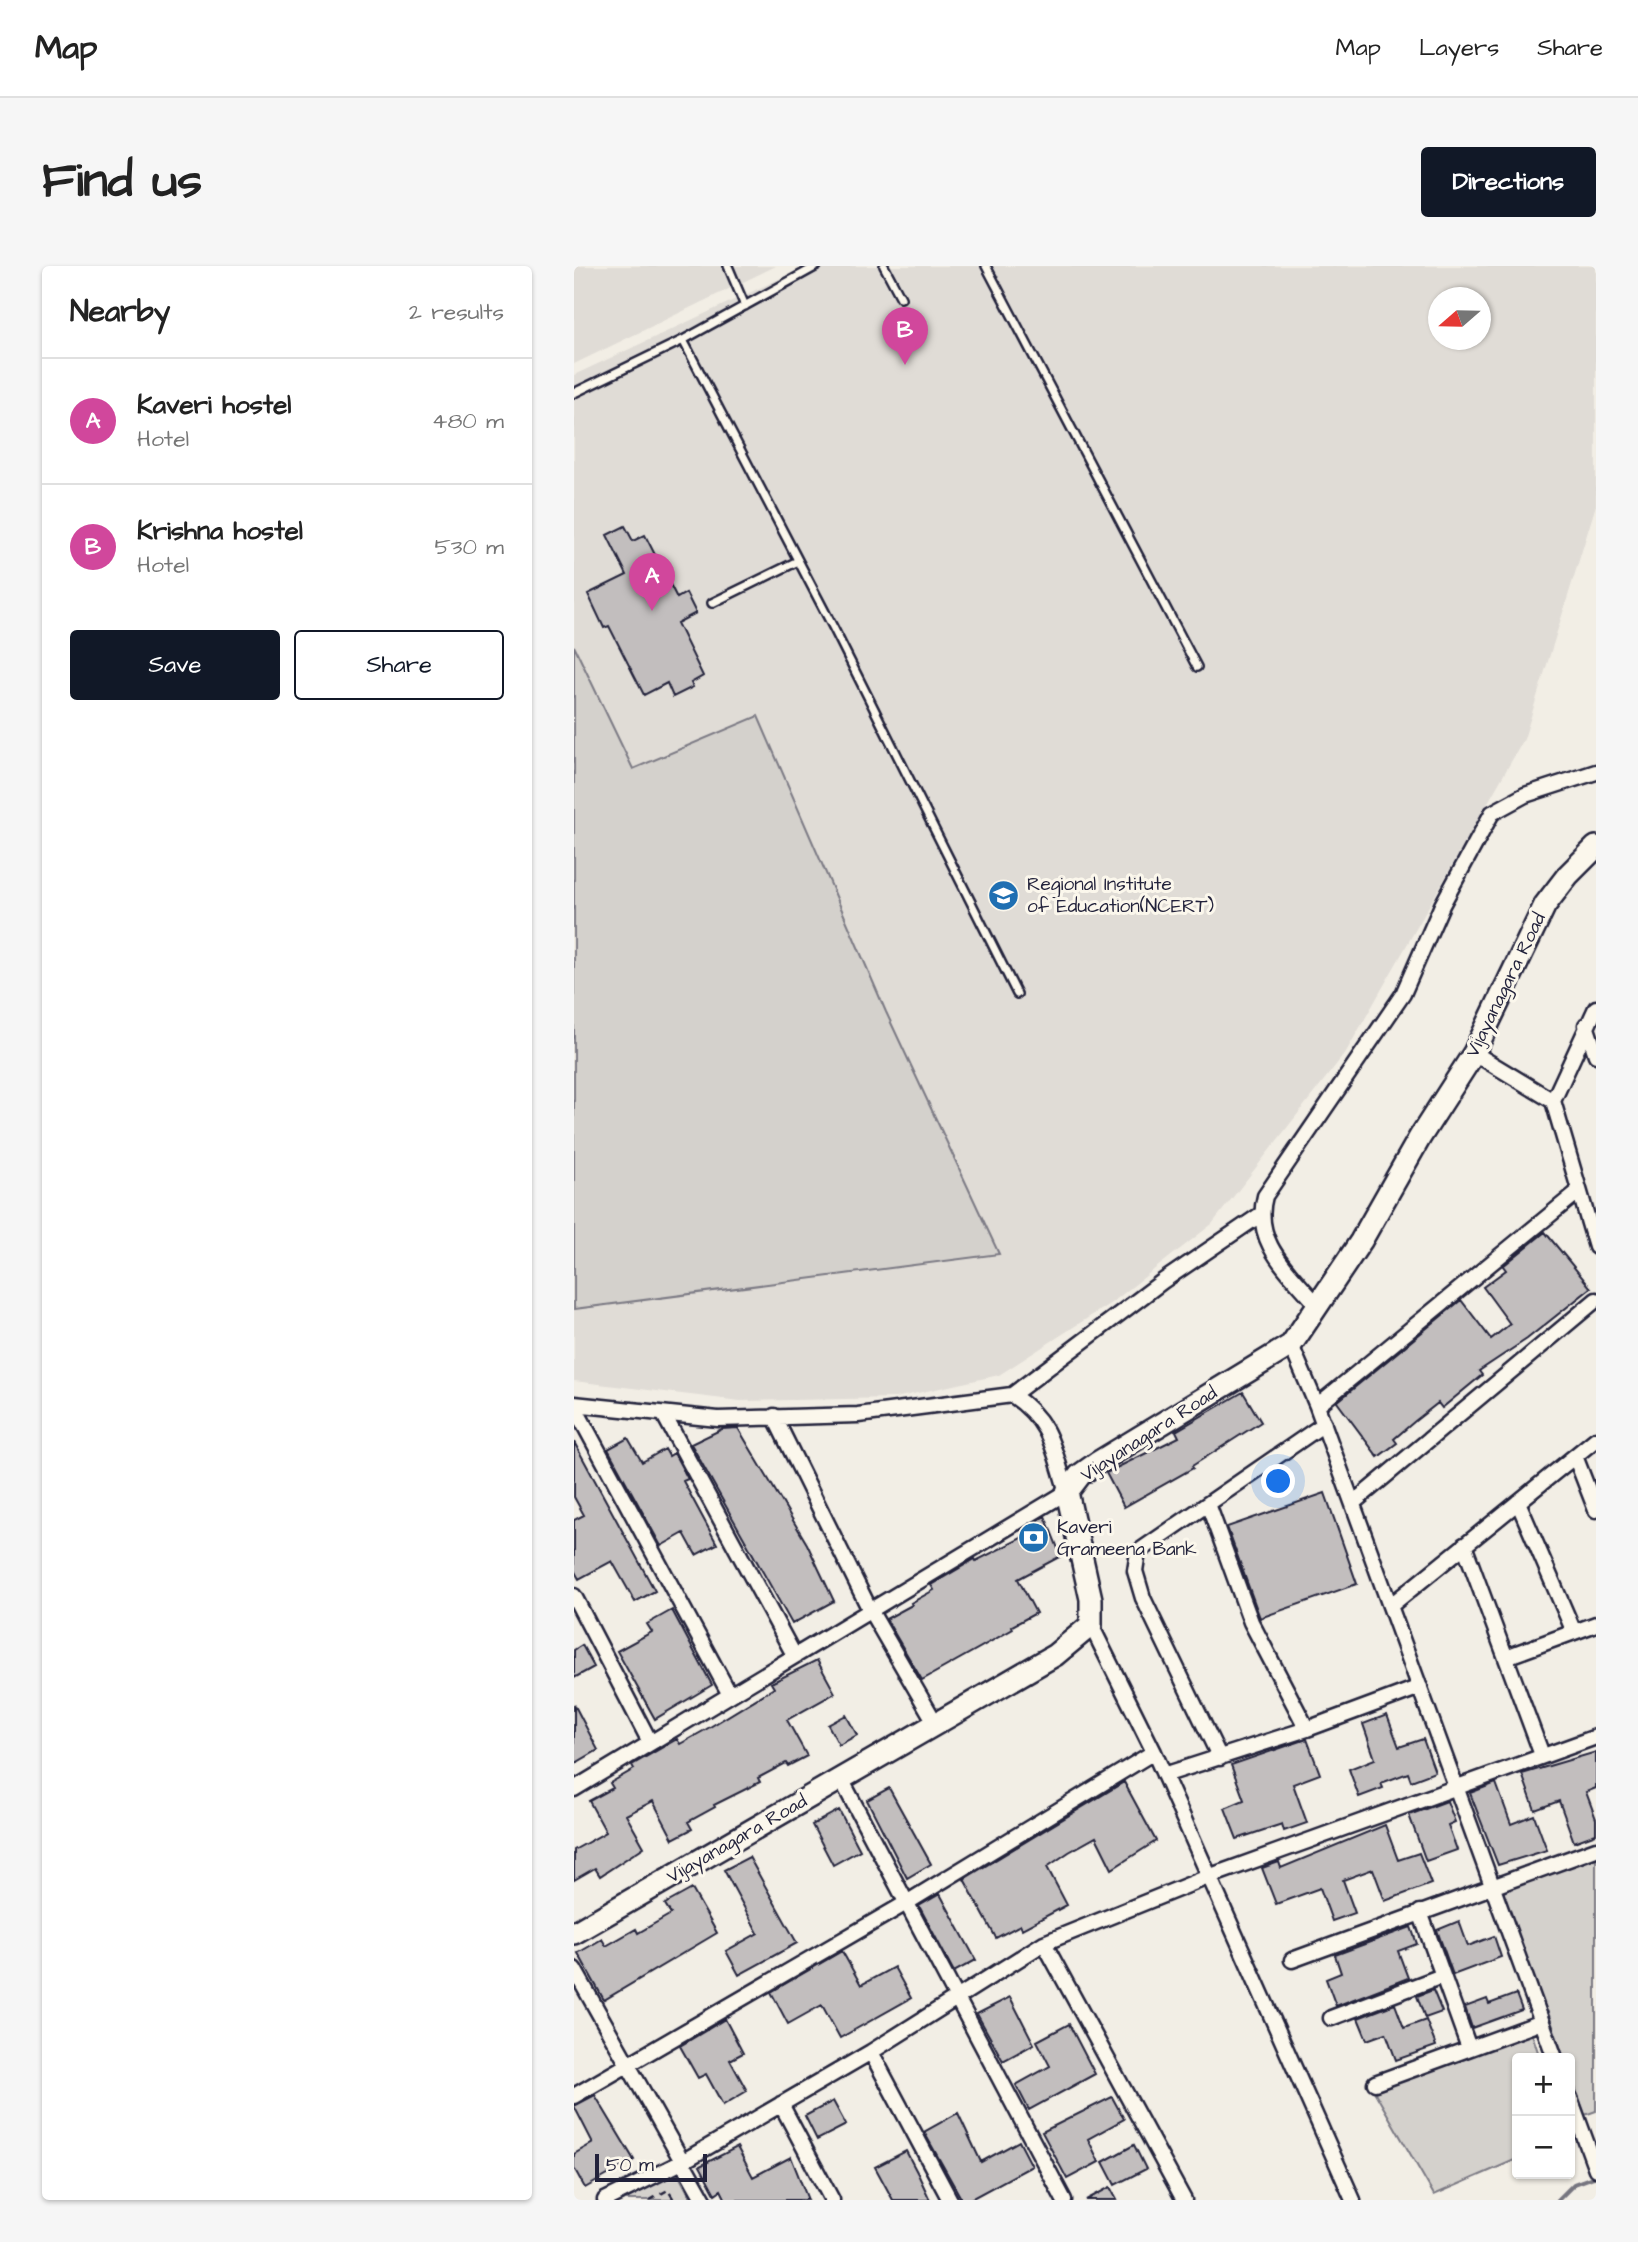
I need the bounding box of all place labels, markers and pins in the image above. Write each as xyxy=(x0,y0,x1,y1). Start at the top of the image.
pin: B xyxy=(882,307,928,365)
pin: A xyxy=(629,553,675,611)
place label: Regional Institute of Education(NCERT) xyxy=(1027,871,1214,920)
school or university icon: Regional Institute of Education(NCERT) xyxy=(987,878,1021,912)
place label: Kaveri Grameena Bank xyxy=(1057,1514,1197,1563)
bank icon: Kaveri Grameena Bank xyxy=(1017,1521,1051,1555)

